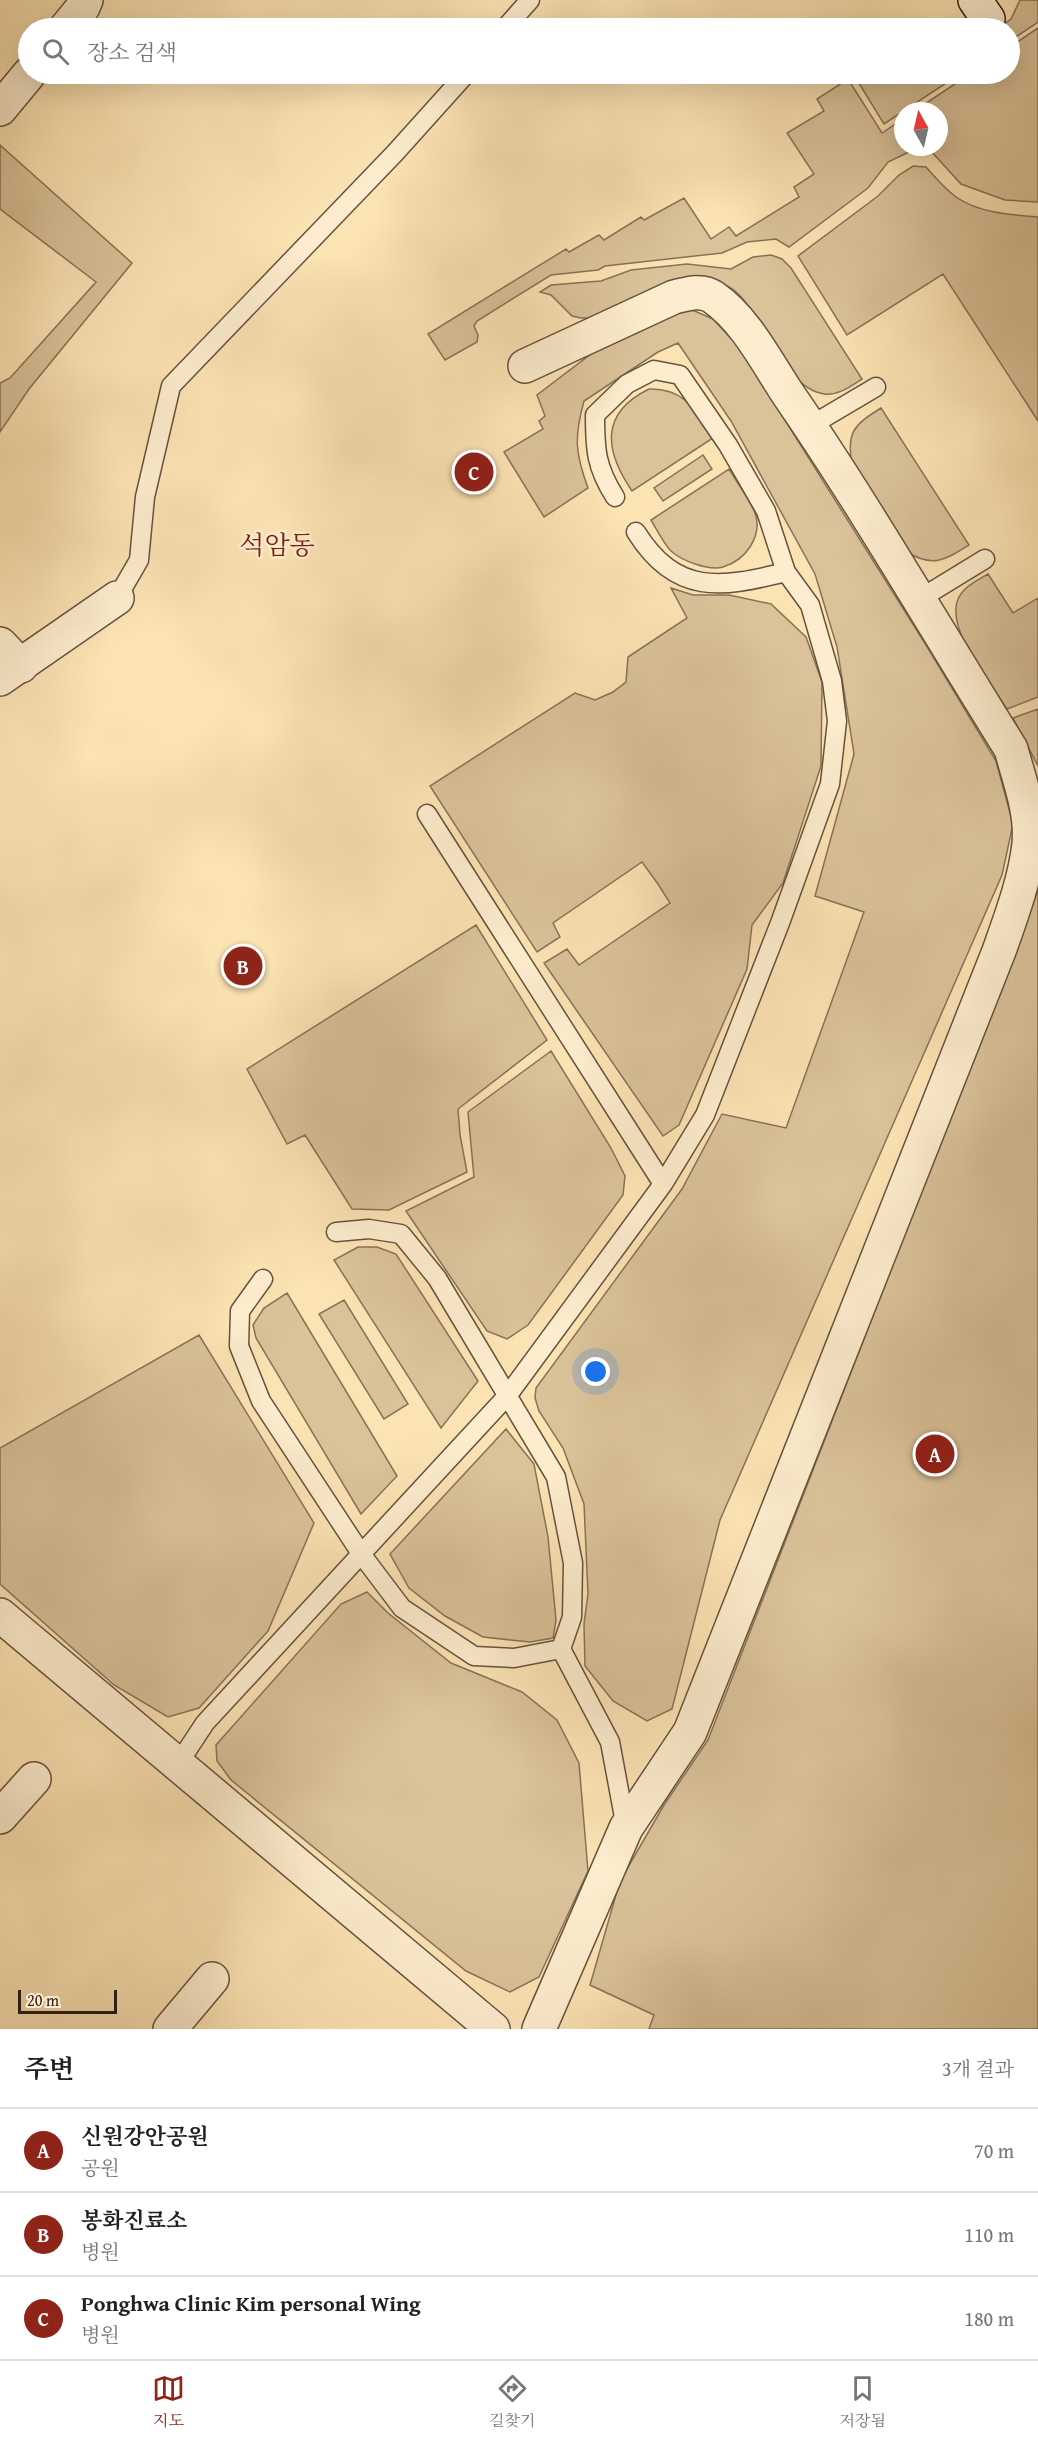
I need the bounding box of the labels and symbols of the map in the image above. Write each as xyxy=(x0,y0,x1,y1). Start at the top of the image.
north arrow xyxy=(894,102,948,156)
pin: C xyxy=(454,450,494,494)
district label: 석암동 xyxy=(239,525,315,564)
pin: B xyxy=(224,944,262,988)
your location xyxy=(581,1357,610,1386)
pin: A xyxy=(916,1432,954,1476)
scale bar xyxy=(18,1987,117,2014)

